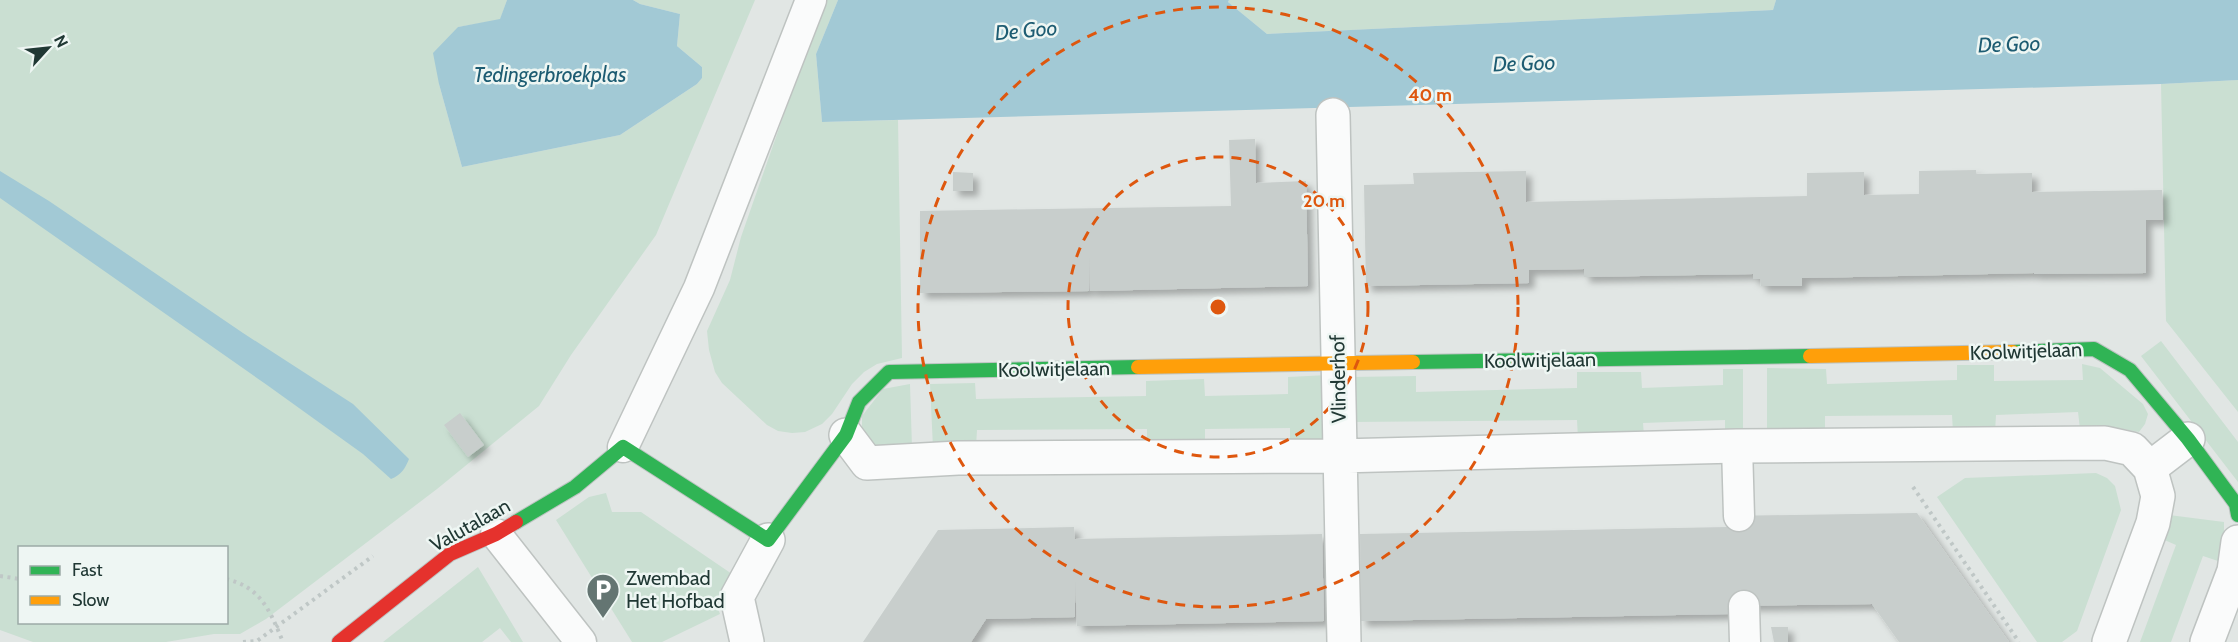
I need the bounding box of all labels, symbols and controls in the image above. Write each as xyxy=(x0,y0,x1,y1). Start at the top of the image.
water label: De Goo xyxy=(994,15,1058,45)
north arrow xyxy=(18,18,78,78)
water label: De Goo xyxy=(1977,30,2041,58)
text: N xyxy=(50,32,72,51)
water label: De Goo xyxy=(1492,49,1556,77)
water label: Tedingerbroekplas xyxy=(474,62,626,87)
text: 40 m xyxy=(1408,84,1452,106)
text: 20 m xyxy=(1303,190,1345,212)
centre of rings xyxy=(1208,297,1228,317)
street label: Vlinderhof xyxy=(1325,334,1351,423)
street label: Koolwitjelaan xyxy=(1969,337,2083,365)
street label: Koolwitjelaan xyxy=(1484,347,1596,373)
street label: Koolwitjelaan xyxy=(998,356,1110,382)
street label: Valutalaan xyxy=(426,493,514,557)
legend xyxy=(18,546,228,624)
text: Fast xyxy=(72,559,103,581)
place label: Zwembad Het Hofbad xyxy=(626,566,724,613)
parking icon: Zwembad Het Hofbad xyxy=(585,572,621,619)
text: Slow xyxy=(72,589,109,611)

